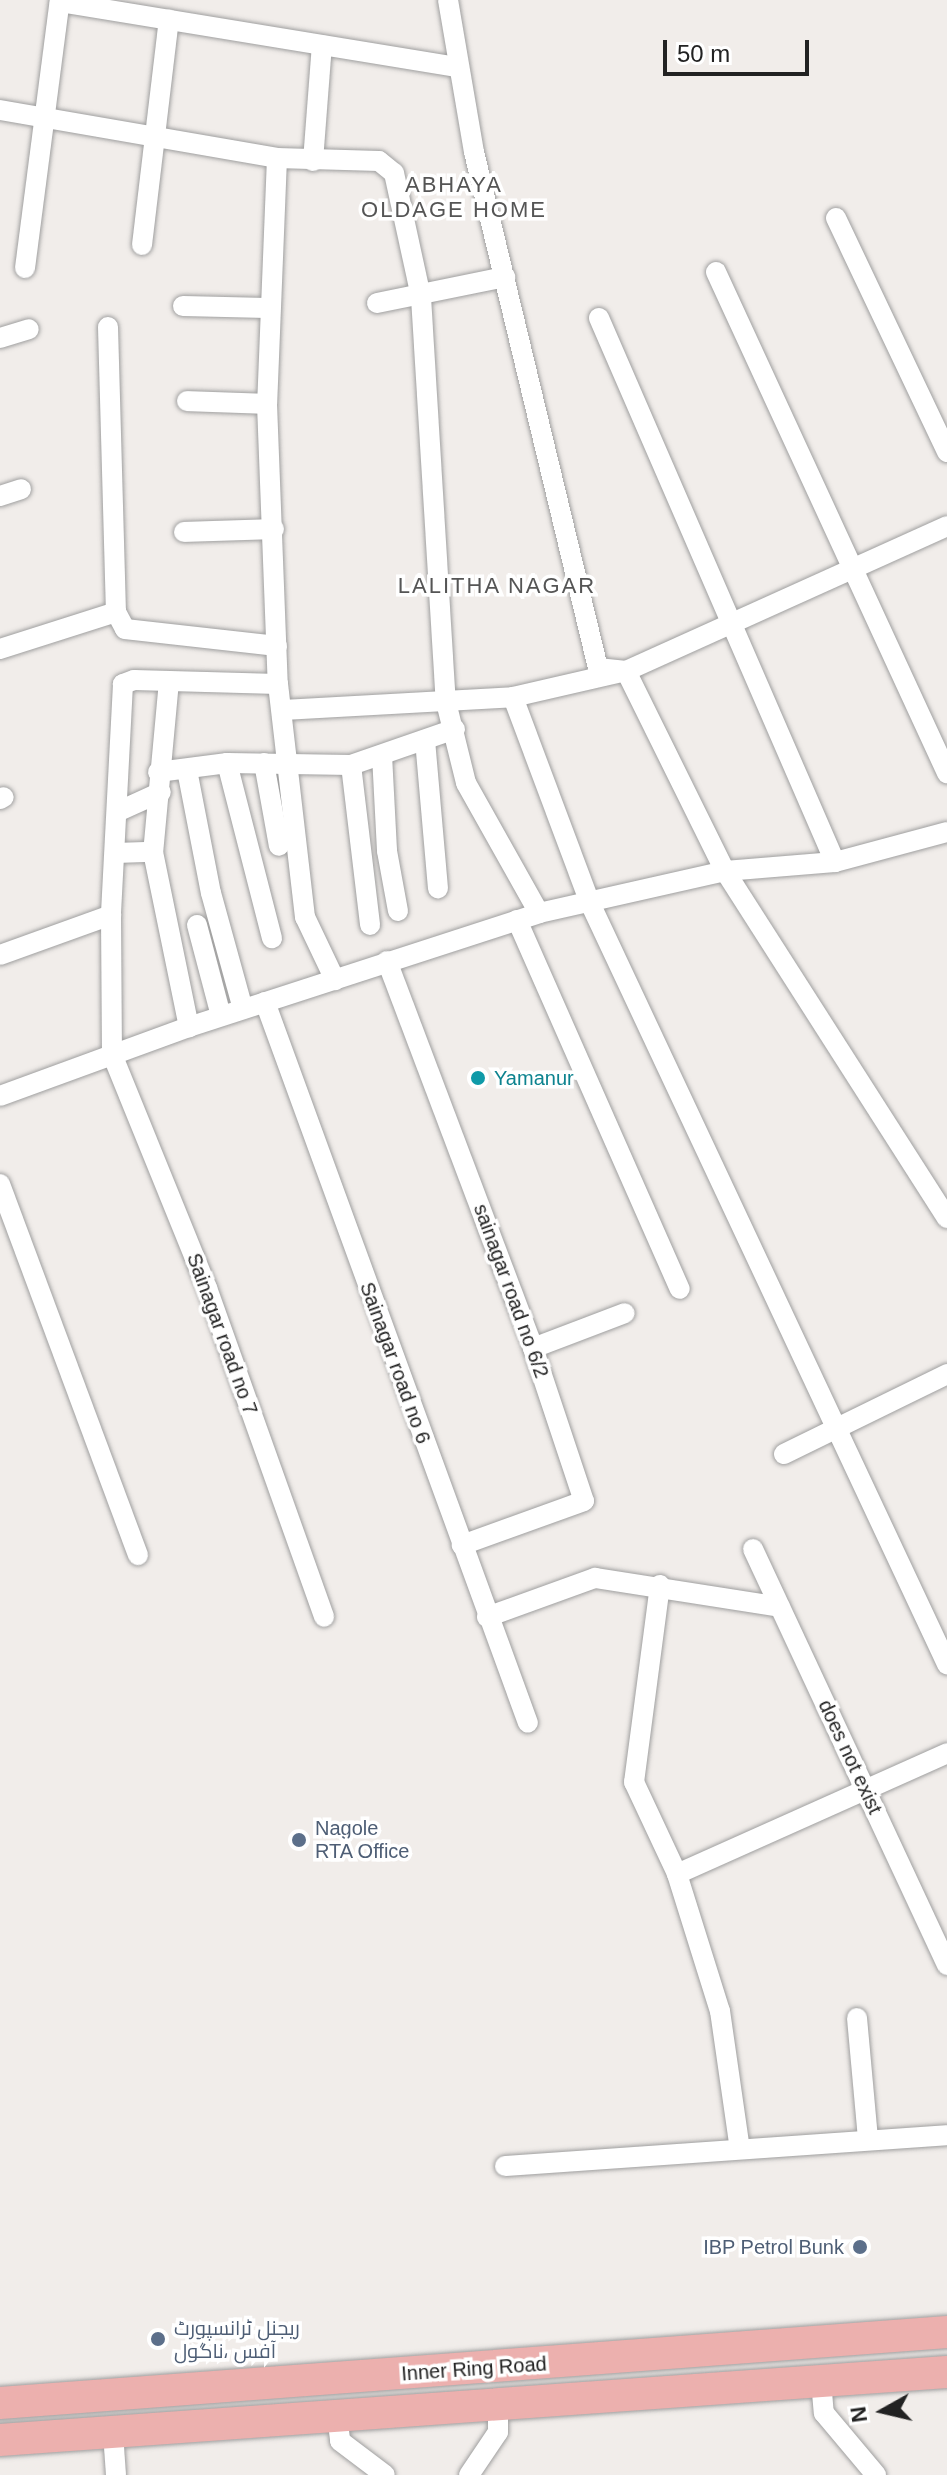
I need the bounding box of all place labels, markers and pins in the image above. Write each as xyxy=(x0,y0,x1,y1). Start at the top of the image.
place label: Yamanur xyxy=(494,1066,574,1090)
marker: Yamanur xyxy=(469,1069,487,1087)
place label: Nagole RTA Office xyxy=(315,1816,411,1863)
marker: Nagole RTA Office xyxy=(290,1831,308,1849)
place label: IBP Petrol Bunk xyxy=(703,2235,844,2259)
marker: IBP Petrol Bunk xyxy=(851,2238,869,2256)
place label: ریجنل ٹرانسپورٹ آفس ،ناگول xyxy=(174,2316,300,2363)
marker: ریجنل ٹرانسپورٹ آفس ،ناگول xyxy=(149,2330,167,2348)

